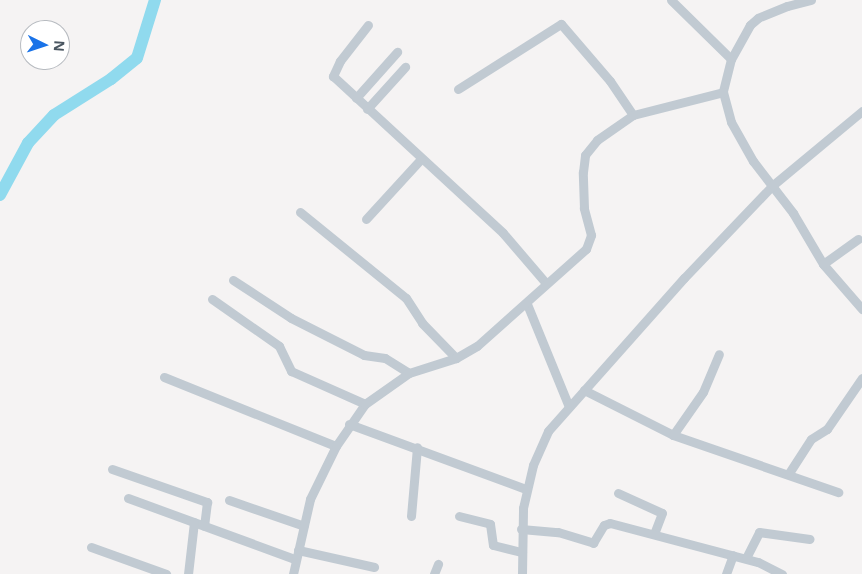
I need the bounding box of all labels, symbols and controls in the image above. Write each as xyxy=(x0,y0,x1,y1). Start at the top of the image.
north arrow xyxy=(20,20,70,70)
text: N xyxy=(50,40,69,52)

